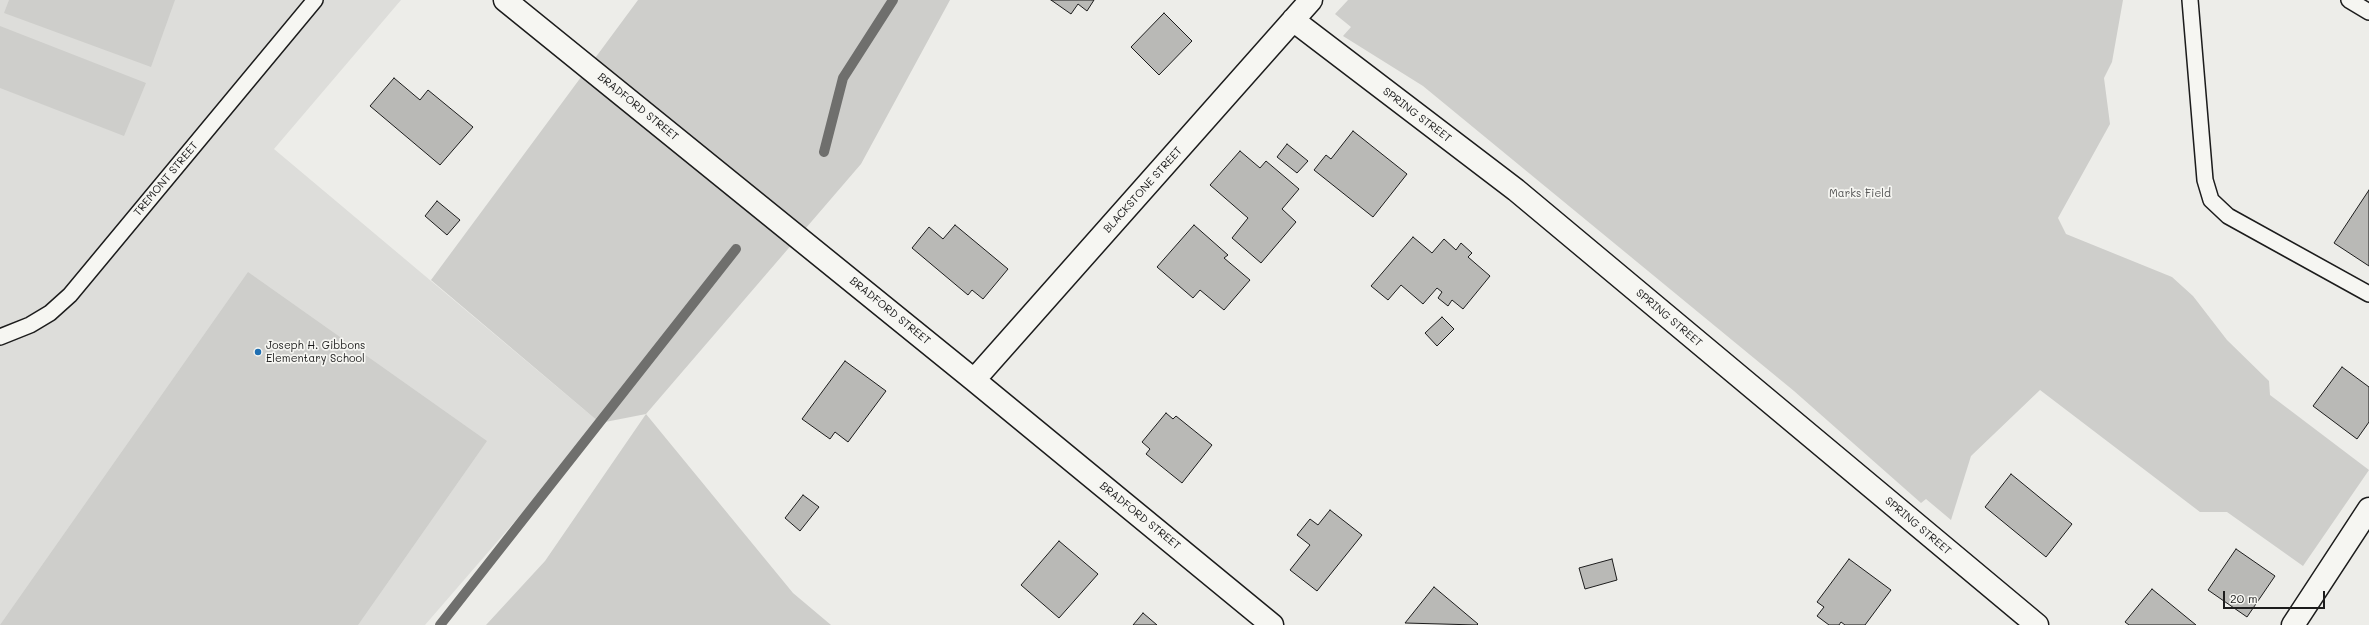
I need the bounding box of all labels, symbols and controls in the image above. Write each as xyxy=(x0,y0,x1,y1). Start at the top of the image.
street label: BRADFORD STREET xyxy=(595,70,681,144)
street label: SPRING STREET xyxy=(1380,85,1454,145)
street label: TREMONT STREET xyxy=(131,139,201,219)
street label: BLACKSTONE STREET xyxy=(1101,144,1185,236)
park label: Marks Field xyxy=(1829,187,1891,201)
street label: BRADFORD STREET xyxy=(847,274,933,348)
street label: SPRING STREET xyxy=(1633,286,1705,350)
place label: Joseph H. Gibbons Elementary School xyxy=(266,339,365,365)
marker: Joseph H. Gibbons Elementary School xyxy=(253,347,263,357)
street label: BRADFORD STREET xyxy=(1097,479,1183,553)
street label: SPRING STREET xyxy=(1882,494,1954,558)
scale bar xyxy=(2225,583,2327,609)
text: 20 m xyxy=(2230,590,2258,606)

